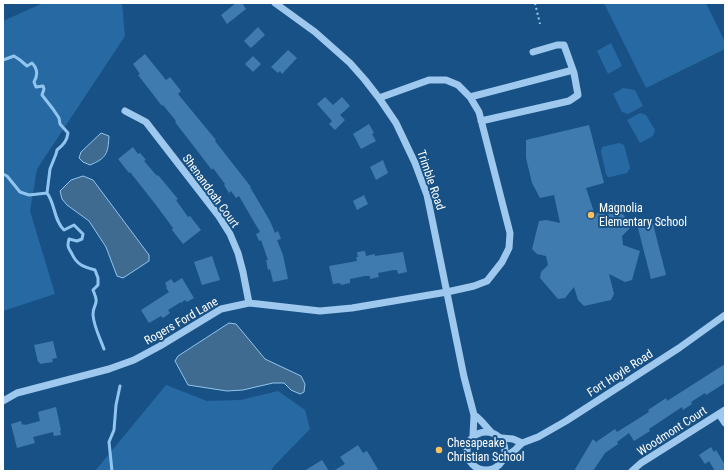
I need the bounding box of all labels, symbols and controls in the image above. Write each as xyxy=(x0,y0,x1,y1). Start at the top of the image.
street label: Trimble Road xyxy=(414,148,448,212)
street label: Shenandoah Court xyxy=(180,152,243,231)
place label: Magnolia Elementary School xyxy=(599,201,687,229)
marker: Magnolia Elementary School xyxy=(586,210,596,220)
street label: Rogers Ford Lane xyxy=(142,294,221,348)
street label: Fort Hoyle Road xyxy=(585,347,656,399)
street label: Woodmont Court xyxy=(635,403,710,459)
place label: Chesapeake Christian School xyxy=(447,436,524,464)
marker: Chesapeake Christian School xyxy=(434,445,444,455)

